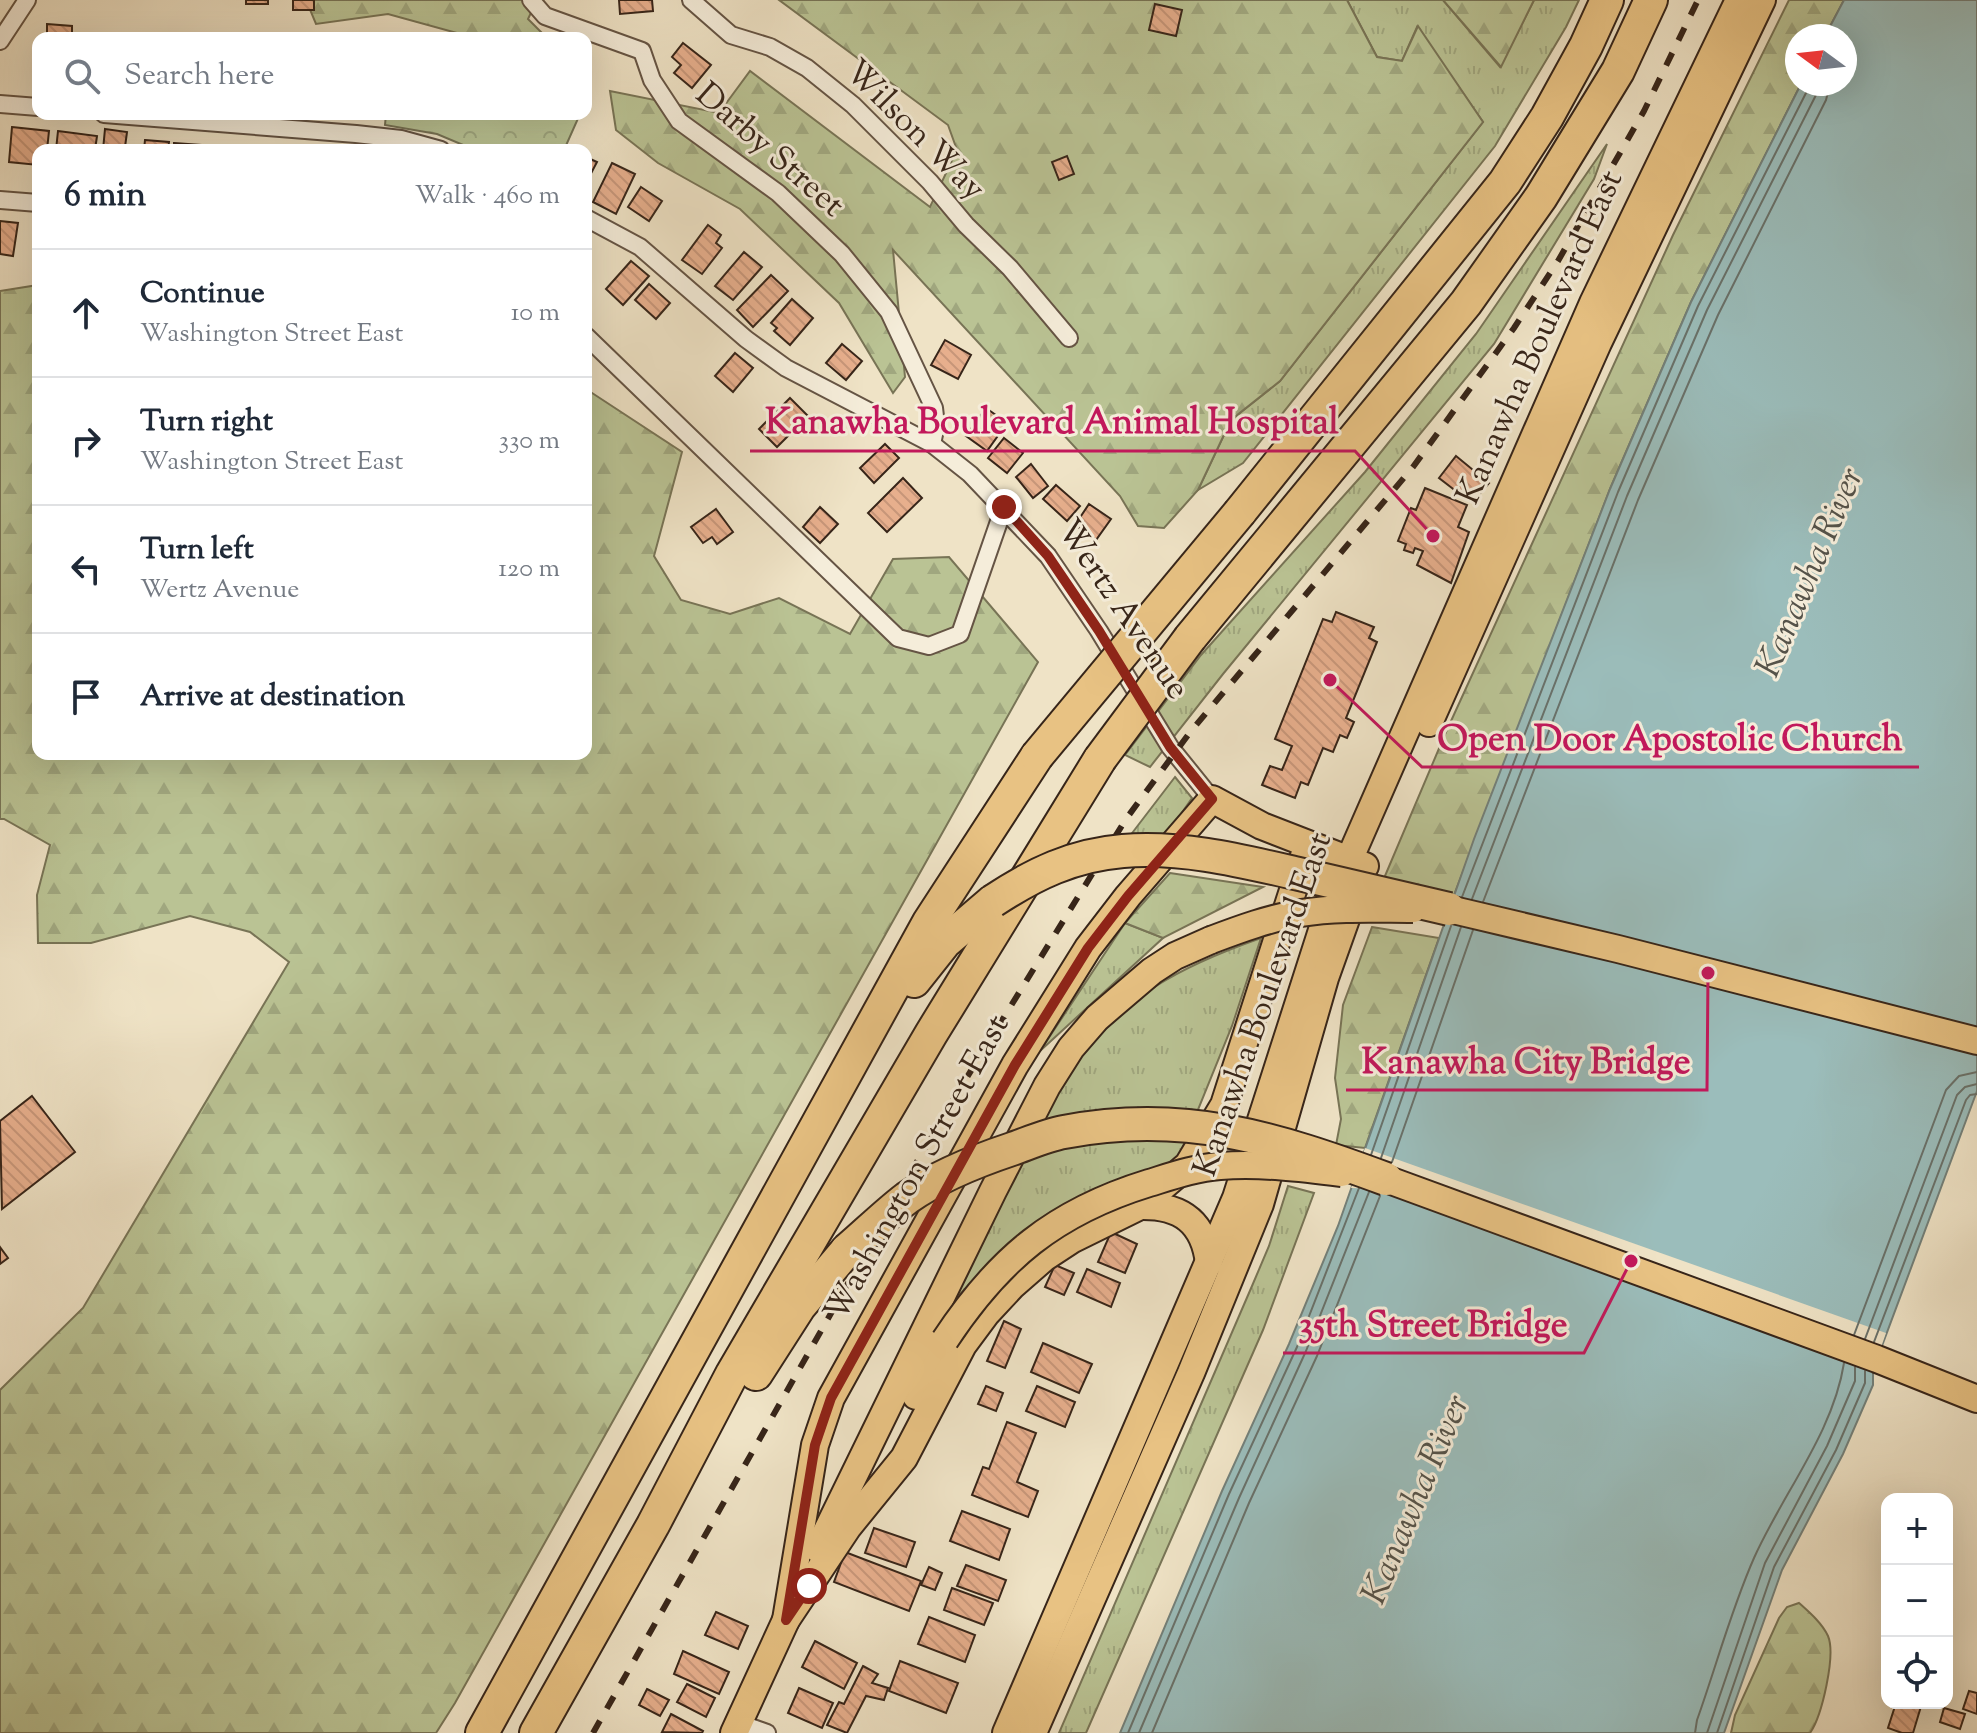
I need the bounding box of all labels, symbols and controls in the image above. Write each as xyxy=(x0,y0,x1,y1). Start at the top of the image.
north arrow xyxy=(1785,24,1857,96)
search box xyxy=(32,32,592,120)
street label: Wilson Way xyxy=(832,49,996,213)
icon: search xyxy=(60,54,104,98)
text: Search here xyxy=(124,55,274,98)
street label: Darby Street xyxy=(683,72,855,230)
street label: Kanawha Boulevard East xyxy=(1445,163,1637,513)
text: 6 min xyxy=(64,172,146,221)
text: Walk · 460 m xyxy=(415,178,560,215)
text: Continue xyxy=(140,273,265,316)
icon: ahead xyxy=(64,291,108,335)
text: 10 m xyxy=(511,295,560,332)
text: Washington Street East xyxy=(140,316,403,353)
callout: Kanawha Boulevard Animal Hospital xyxy=(750,391,1355,451)
text: Kanawha Boulevard Animal Hospital xyxy=(765,398,1339,450)
text: Turn right xyxy=(140,401,273,444)
icon: right xyxy=(64,419,108,463)
text: 330 m xyxy=(498,423,560,460)
text: Washington Street East xyxy=(140,444,403,481)
water label: Kanawha River xyxy=(1743,460,1879,686)
route end xyxy=(986,489,1022,525)
street label: Wertz Avenue xyxy=(1043,510,1201,710)
text: Turn left xyxy=(140,529,254,572)
icon: left xyxy=(64,547,108,591)
text: 120 m xyxy=(498,551,560,588)
text: Wertz Avenue xyxy=(140,572,299,609)
icon: arrive xyxy=(64,675,108,719)
text: Arrive at destination xyxy=(140,676,405,719)
callout: Open Door Apostolic Church xyxy=(1422,707,1919,767)
text: Open Door Apostolic Church xyxy=(1437,715,1903,767)
street label: Kanawha Boulevard East xyxy=(1182,826,1346,1184)
street label: Washington Street East xyxy=(813,1006,1023,1332)
callout: Kanawha City Bridge xyxy=(1346,1030,1707,1090)
text: Kanawha City Bridge xyxy=(1361,1038,1691,1090)
callout: 35th Street Bridge xyxy=(1283,1293,1584,1353)
text: 35th Street Bridge xyxy=(1299,1301,1567,1353)
water label: Kanawha River xyxy=(1349,1387,1485,1613)
map controls xyxy=(1881,1493,1953,1709)
button: + xyxy=(1881,1493,1953,1565)
button: − xyxy=(1881,1565,1953,1637)
route start xyxy=(791,1568,827,1604)
button: locate xyxy=(1881,1637,1953,1709)

